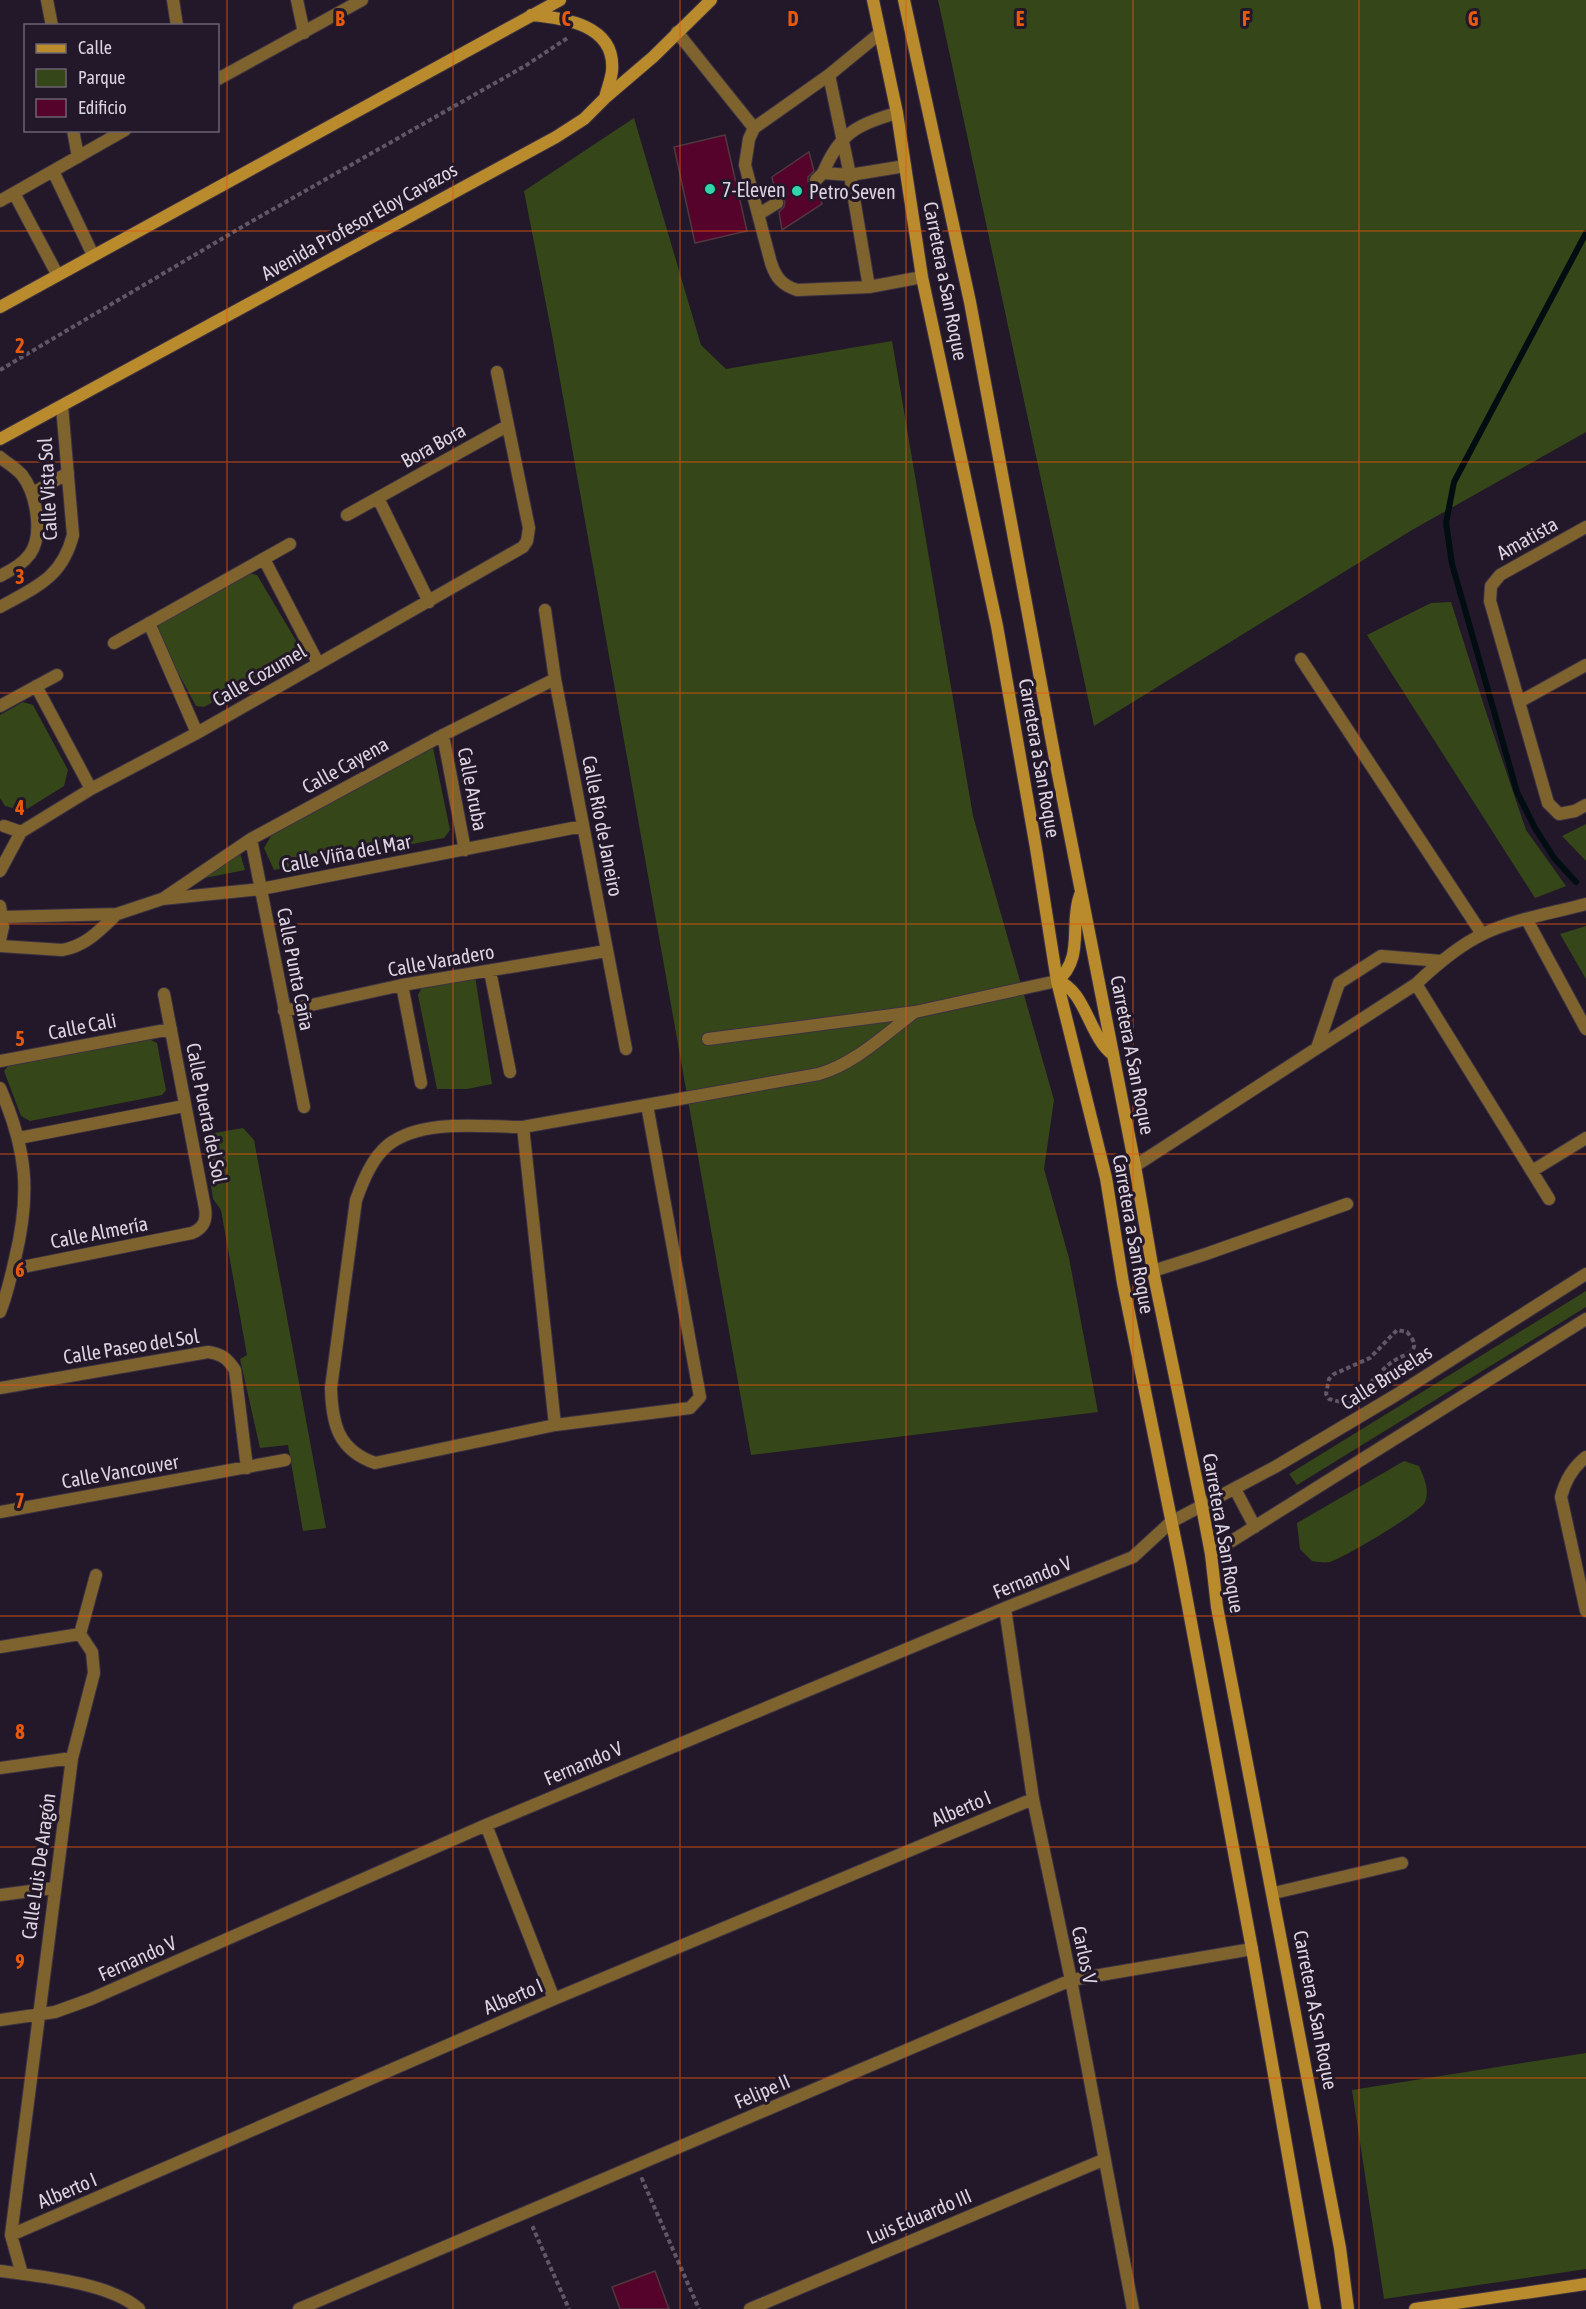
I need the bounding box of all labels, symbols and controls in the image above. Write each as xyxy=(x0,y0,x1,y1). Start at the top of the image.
text: B xyxy=(335,7,345,30)
text: C xyxy=(562,7,571,30)
text: D xyxy=(787,7,799,30)
text: E xyxy=(1016,7,1025,30)
text: F xyxy=(1242,7,1250,30)
text: G xyxy=(1468,7,1479,30)
legend xyxy=(24,24,219,132)
text: Calle xyxy=(78,37,112,58)
text: Parque xyxy=(78,67,126,88)
text: Edificio xyxy=(78,97,127,118)
street label: Avenida Profesor Eloy Cavazos xyxy=(257,158,461,284)
place label: 7-Eleven xyxy=(722,178,786,201)
place label: Petro Seven xyxy=(809,180,896,203)
marker: 7-Eleven xyxy=(703,182,717,196)
marker: Petro Seven xyxy=(790,184,804,198)
street label: Carretera a San Roque xyxy=(919,200,973,362)
text: 2 xyxy=(15,334,25,357)
street label: Bora Bora xyxy=(397,418,469,472)
street label: Calle Vista Sol xyxy=(33,436,61,541)
street label: Amatista xyxy=(1493,512,1561,564)
text: 3 xyxy=(15,565,25,588)
street label: Calle Cozumel xyxy=(208,639,311,711)
street label: Carretera a San Roque xyxy=(1015,677,1065,839)
street label: Calle Cayena xyxy=(298,732,392,798)
street label: Calle Aruba xyxy=(454,745,492,833)
street label: Calle Río de Janeiro xyxy=(578,754,628,898)
text: 4 xyxy=(14,796,25,819)
street label: Calle Viña del Mar xyxy=(279,829,414,877)
street label: Calle Punta Caña xyxy=(273,906,319,1032)
street label: Calle Varadero xyxy=(386,939,496,981)
street label: Carretera A San Roque xyxy=(1106,973,1160,1137)
street label: Calle Cali xyxy=(46,1008,118,1044)
text: 5 xyxy=(15,1027,25,1050)
street label: Calle Puerta del Sol xyxy=(182,1041,232,1186)
street label: Carretera a San Roque xyxy=(1109,1153,1159,1315)
street label: Calle Almería xyxy=(48,1211,150,1253)
text: 6 xyxy=(15,1258,25,1281)
street label: Calle Paseo del Sol xyxy=(61,1324,201,1368)
street label: Calle Bruselas xyxy=(1336,1340,1436,1414)
street label: Calle Vancouver xyxy=(60,1449,181,1493)
street label: Carretera A San Roque xyxy=(1199,1451,1249,1615)
text: 7 xyxy=(15,1489,25,1512)
street label: Fernando V xyxy=(989,1551,1075,1603)
text: 8 xyxy=(15,1720,25,1743)
street label: Fernando V xyxy=(540,1736,626,1790)
street label: Alberto I xyxy=(928,1785,994,1831)
street label: Calle Luis De Aragón xyxy=(16,1791,60,1941)
street label: Carlos V xyxy=(1068,1924,1102,1986)
street label: Carretera A San Roque xyxy=(1289,1928,1343,2092)
street label: Fernando V xyxy=(95,1931,180,1985)
text: 9 xyxy=(15,1950,25,1973)
street label: Alberto I xyxy=(480,1973,546,2019)
street label: Felipe II xyxy=(731,2069,793,2113)
street label: Alberto I xyxy=(34,2167,100,2213)
street label: Luis Eduardo III xyxy=(863,2184,975,2248)

